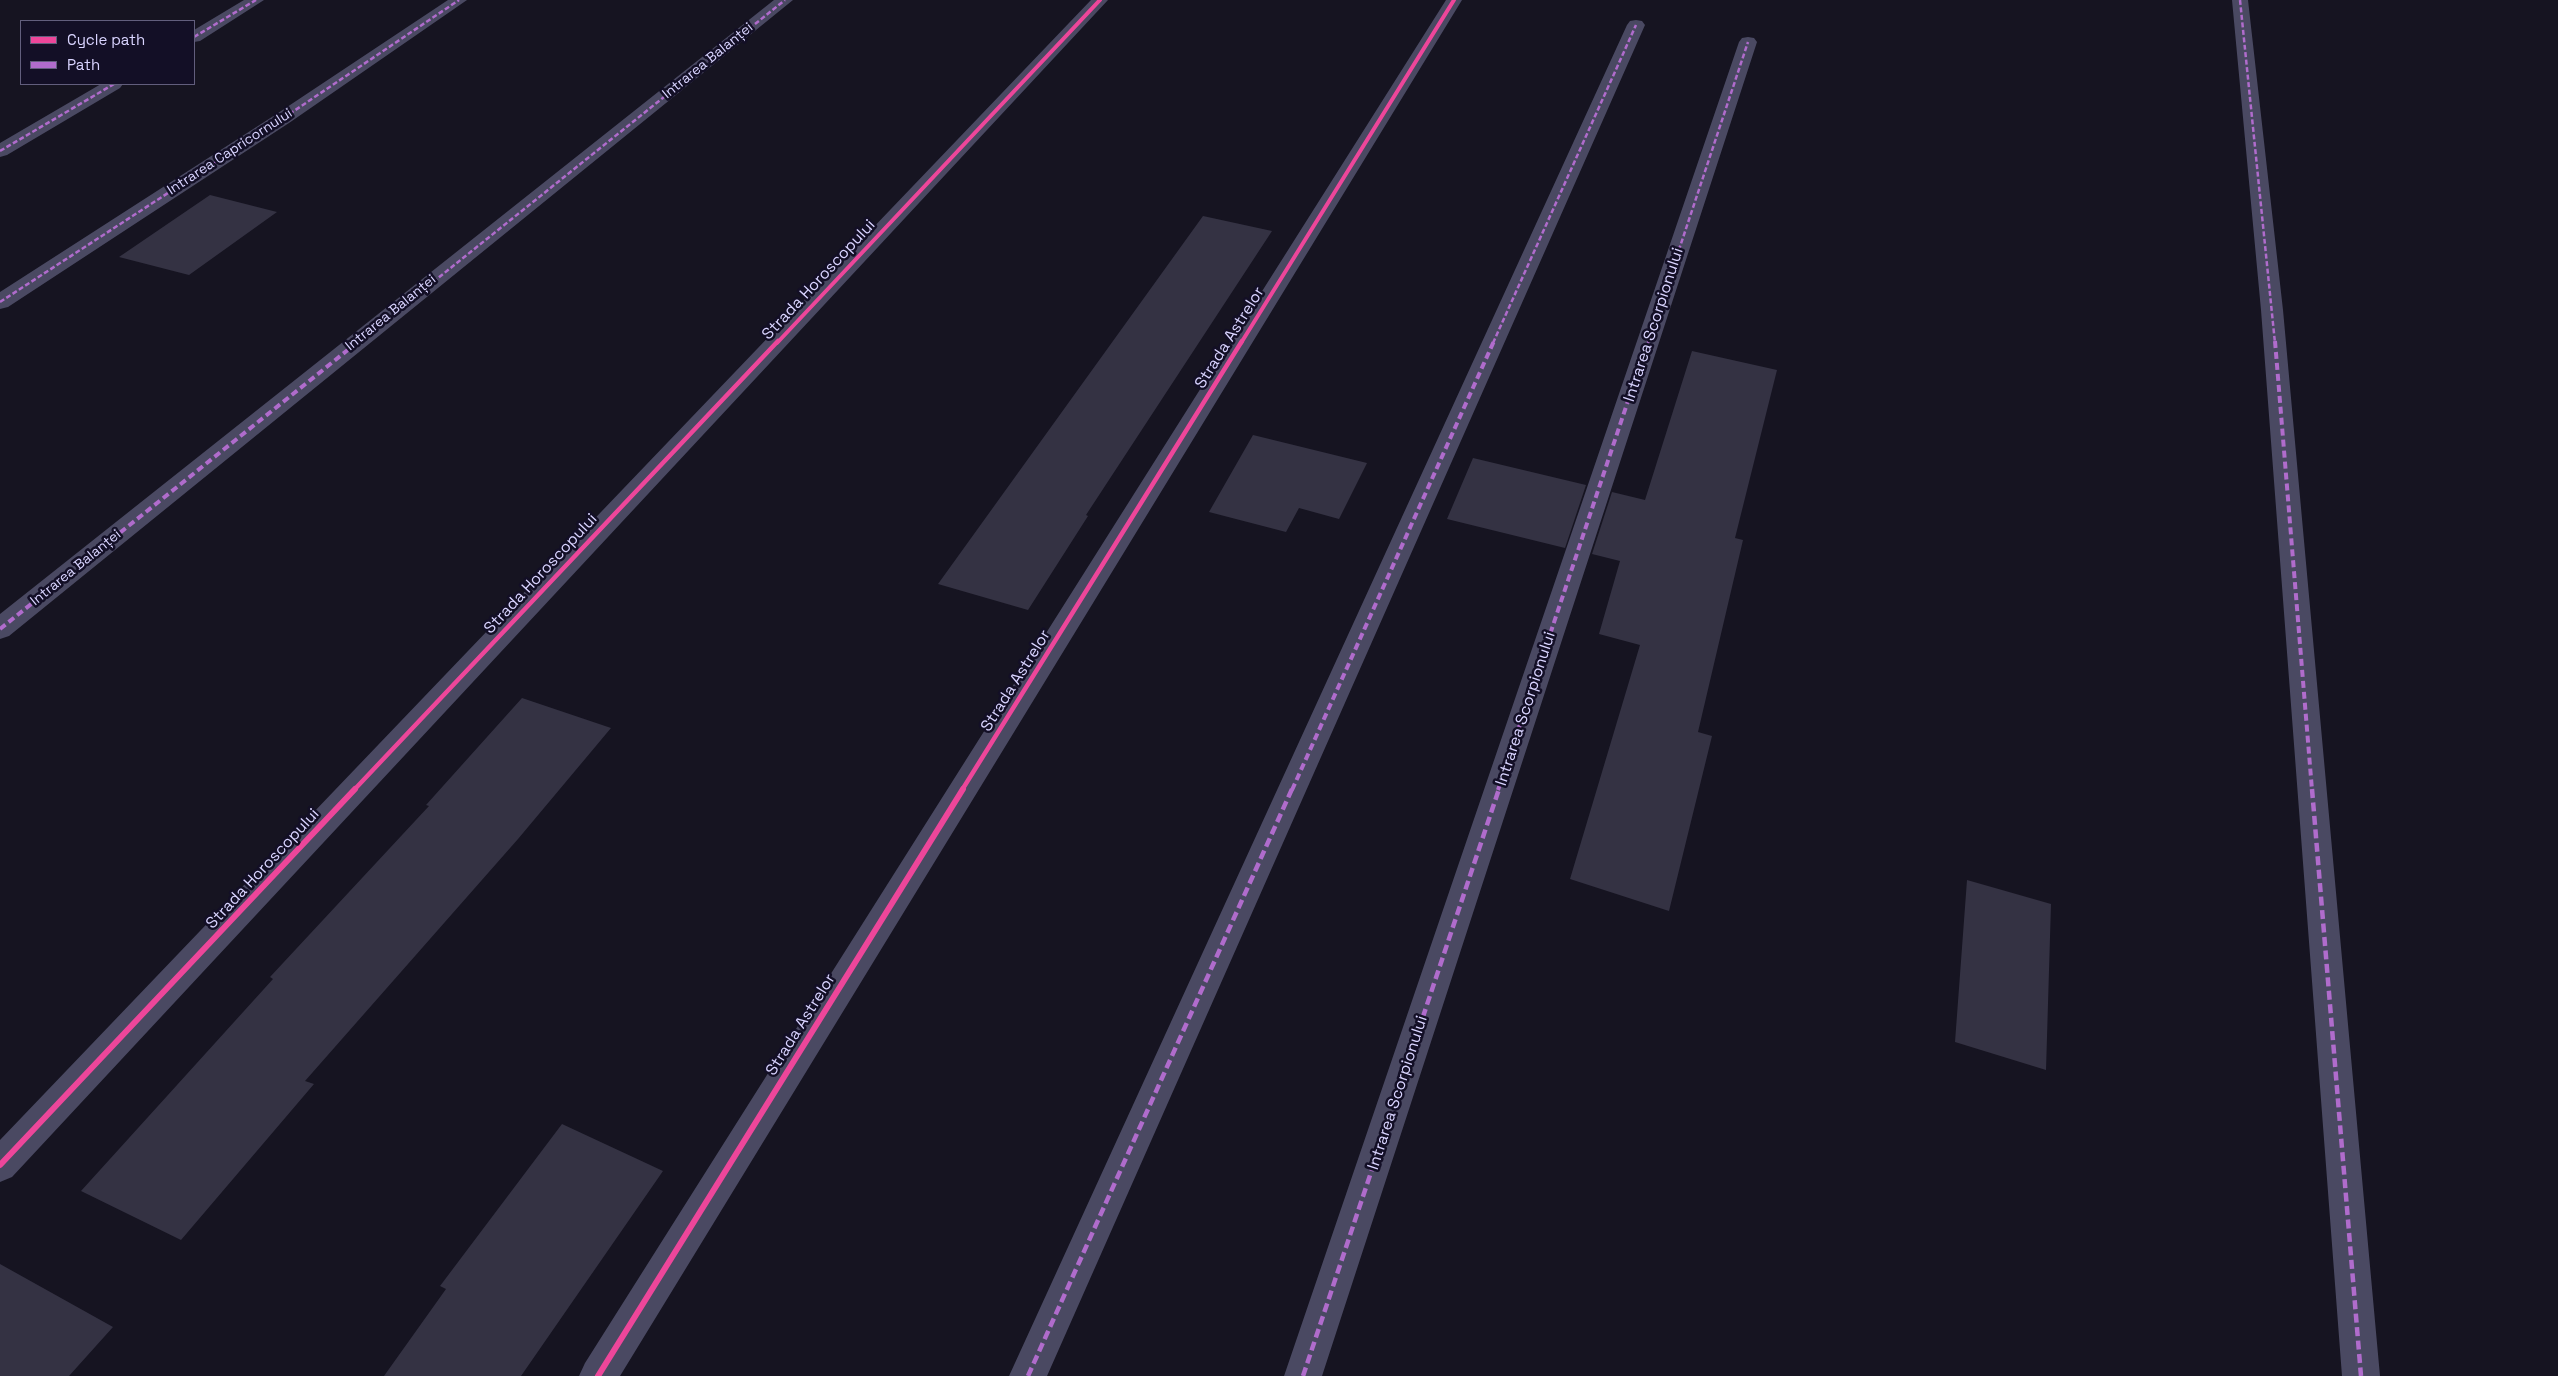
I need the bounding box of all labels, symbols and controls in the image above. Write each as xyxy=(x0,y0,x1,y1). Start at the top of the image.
street label: Intrarea Balanței xyxy=(659,19,757,103)
legend xyxy=(20,20,195,85)
text: Cycle path xyxy=(67,30,145,49)
text: Path xyxy=(67,55,100,74)
street label: Intrarea Capricornului xyxy=(164,105,296,199)
street label: Strada Horoscopului xyxy=(758,216,880,344)
street label: Intrarea Scorpionului xyxy=(1620,246,1688,404)
street label: Intrarea Balanței xyxy=(342,271,440,355)
street label: Strada Astrelor xyxy=(1191,284,1269,392)
street label: Strada Horoscopului xyxy=(480,510,602,638)
street label: Intrarea Balanței xyxy=(27,526,125,610)
street label: Strada Astrelor xyxy=(977,627,1055,735)
street label: Intrarea Scorpionului xyxy=(1492,630,1560,788)
street label: Strada Horoscopului xyxy=(202,805,324,933)
street label: Strada Astrelor xyxy=(762,971,840,1079)
street label: Intrarea Scorpionului xyxy=(1364,1014,1432,1172)

